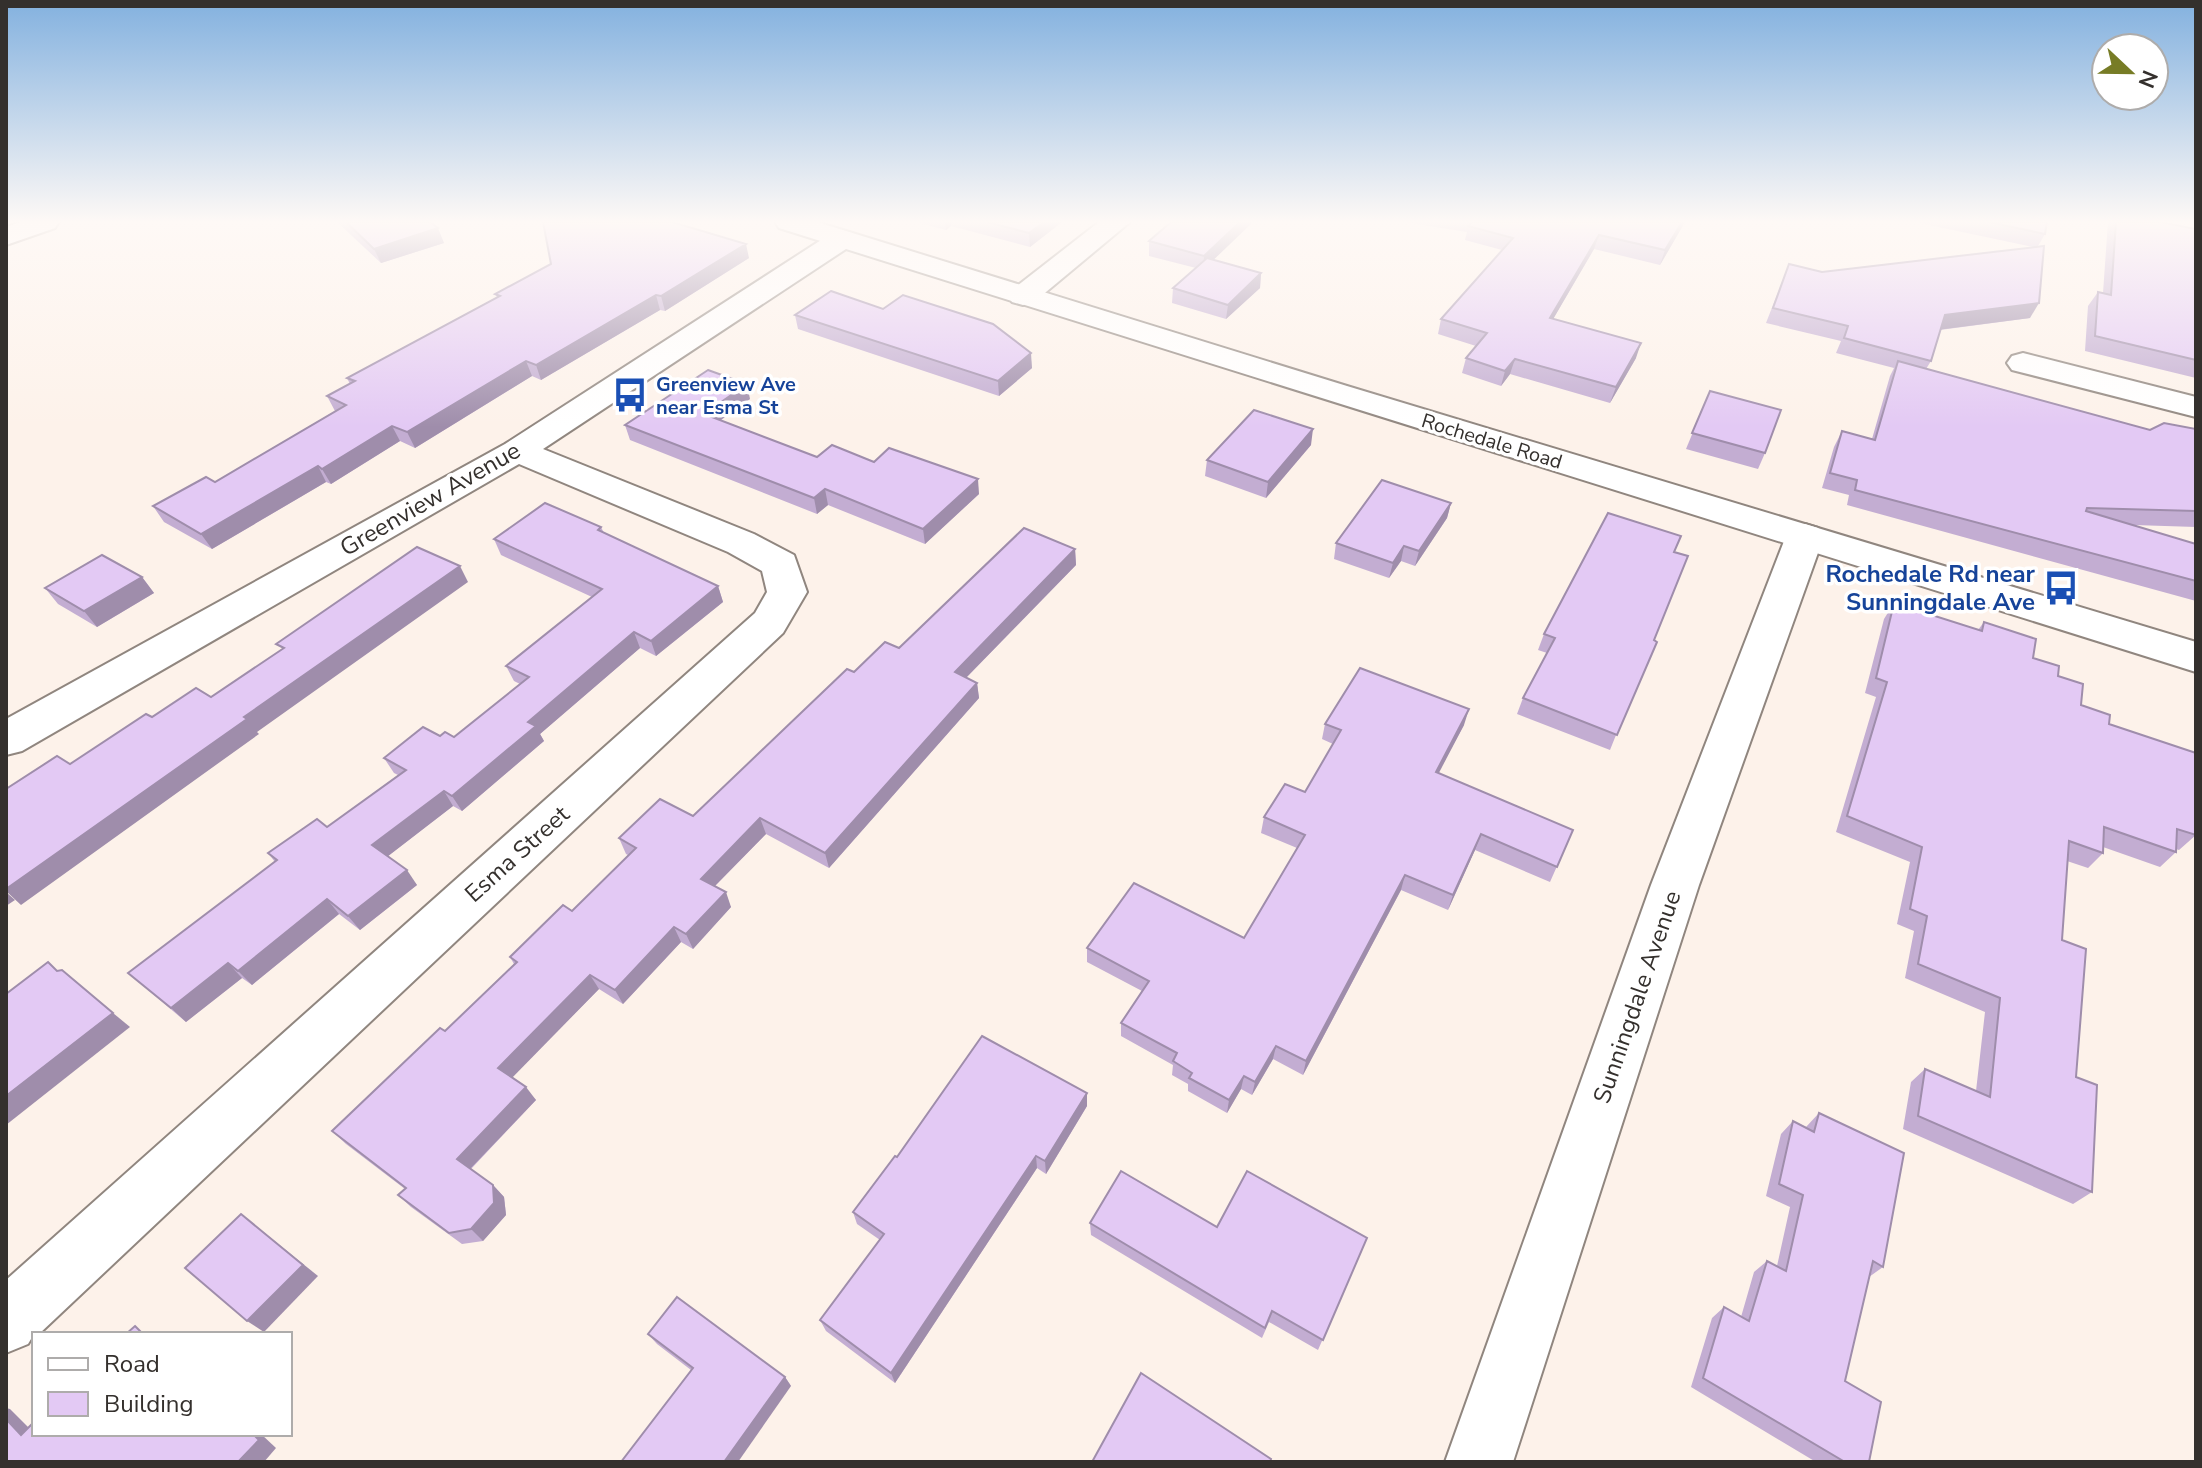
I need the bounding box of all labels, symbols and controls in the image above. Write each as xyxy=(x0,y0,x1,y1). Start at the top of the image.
north arrow xyxy=(2090,32,2170,112)
text: N xyxy=(2131,66,2165,92)
place label: Greenview Ave near Esma St xyxy=(656,371,796,421)
bus stop icon: Greenview Ave near Esma St xyxy=(611,376,649,414)
street label: Rochedale Road xyxy=(1418,407,1566,476)
street label: Greenview Avenue xyxy=(334,434,526,564)
place label: Rochedale Rd near Sunningdale Ave xyxy=(1825,558,2036,618)
bus stop icon: Rochedale Rd near Sunningdale Ave xyxy=(2042,569,2080,607)
street label: Esma Street xyxy=(458,798,577,909)
street label: Sunningdale Avenue xyxy=(1586,886,1688,1108)
legend xyxy=(32,1332,292,1436)
text: Road xyxy=(104,1348,160,1380)
text: Building xyxy=(104,1388,194,1420)

